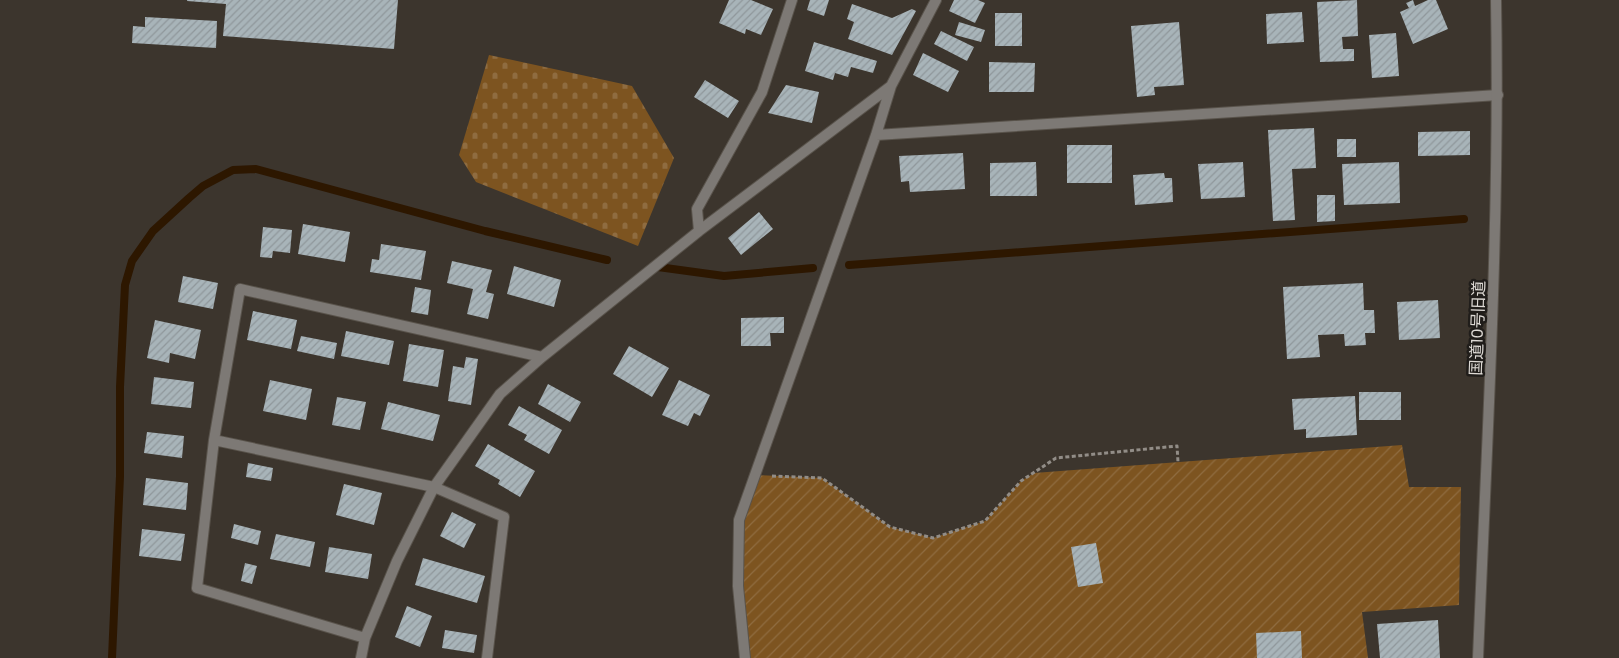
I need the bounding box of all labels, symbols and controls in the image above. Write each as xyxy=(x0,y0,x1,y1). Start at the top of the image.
street label: 国道10号旧道 xyxy=(1464,280,1491,376)

